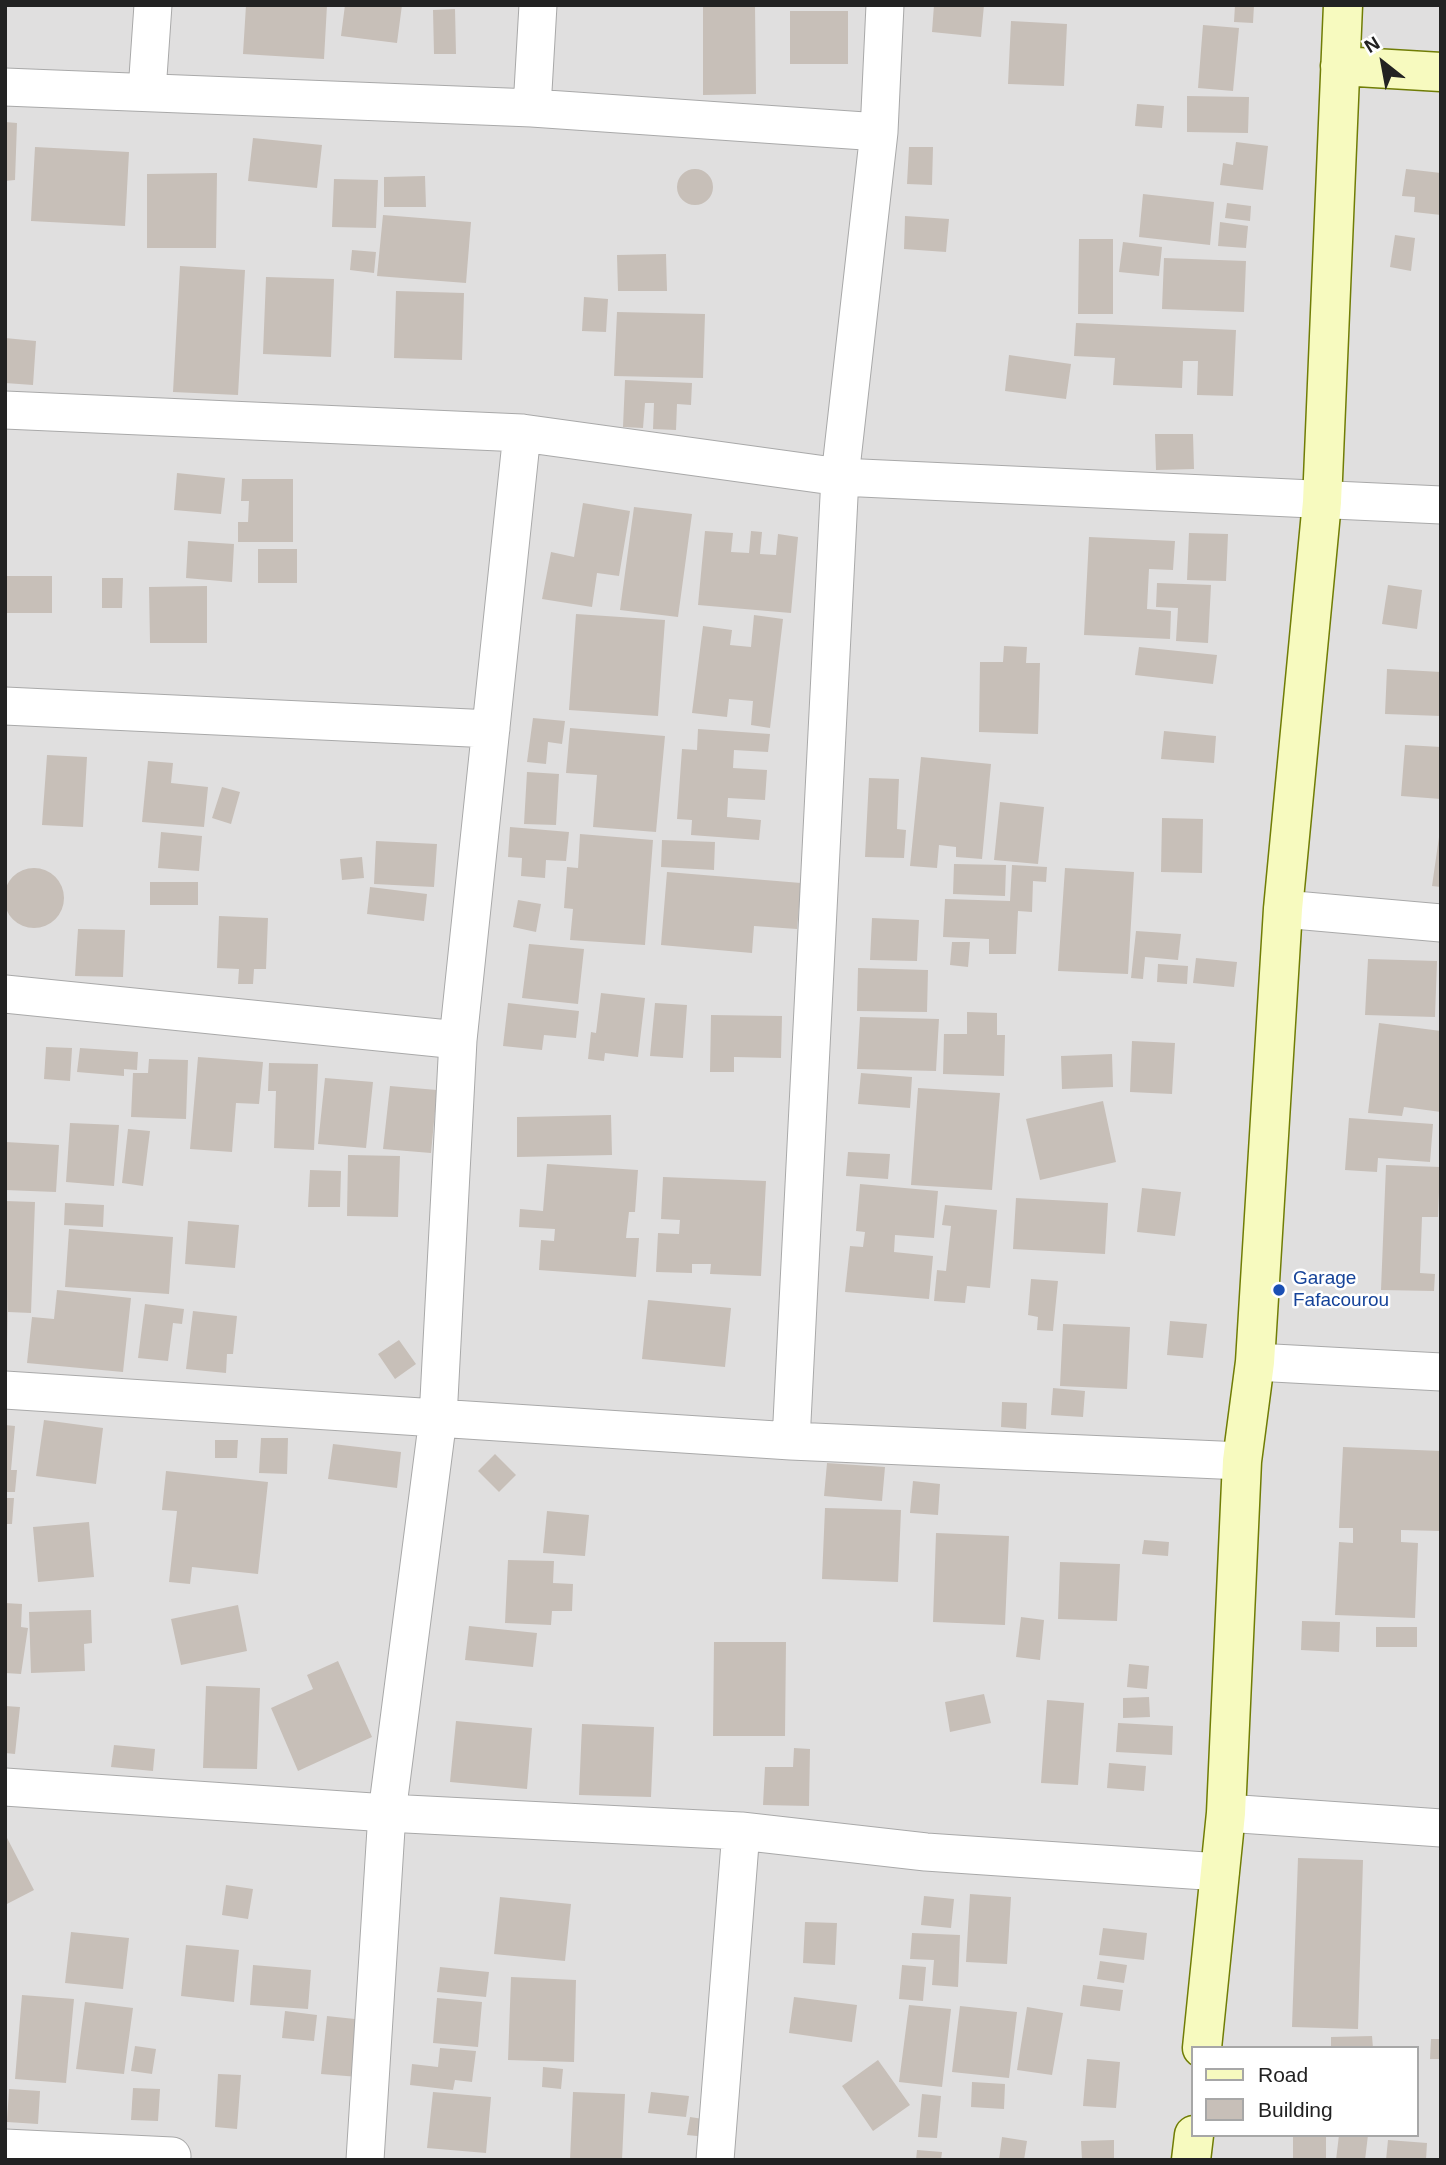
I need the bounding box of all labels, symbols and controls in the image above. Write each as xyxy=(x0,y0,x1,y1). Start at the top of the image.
north arrow xyxy=(1348,28,1418,98)
text: N xyxy=(1361,32,1383,57)
place label: Garage Fafacourou xyxy=(1293,1268,1389,1312)
marker: Garage Fafacourou xyxy=(1271,1282,1287,1298)
legend xyxy=(1190,2046,1418,2137)
text: Road xyxy=(1258,2063,1308,2086)
text: Building xyxy=(1258,2098,1333,2121)

